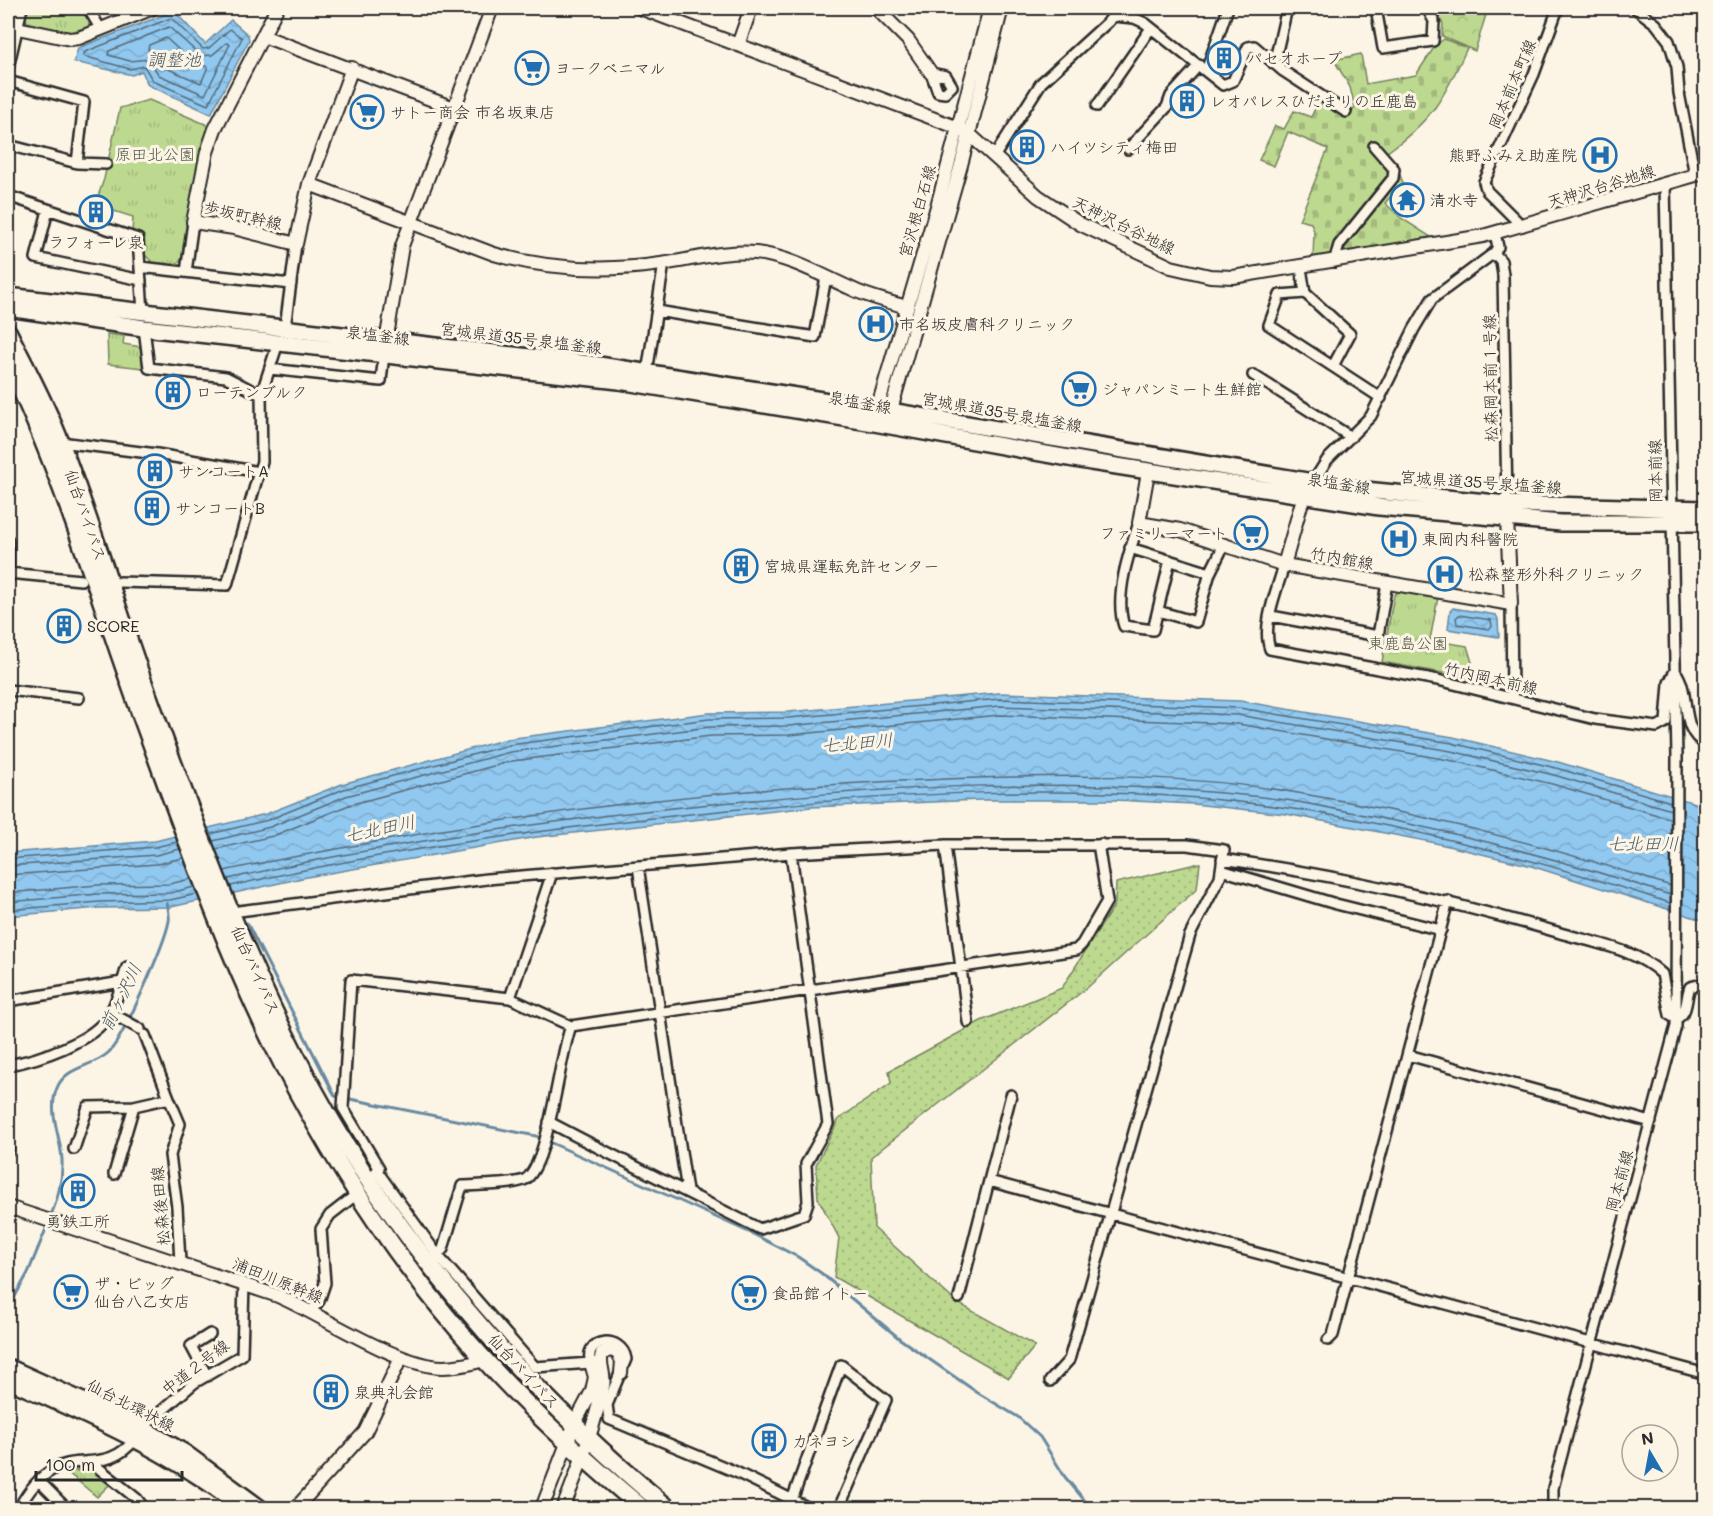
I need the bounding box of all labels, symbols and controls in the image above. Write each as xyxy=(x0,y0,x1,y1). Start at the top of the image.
street label: 岡本前本町線 xyxy=(1483,36,1540,132)
building icon: パセオホープ xyxy=(1206,40,1242,76)
water label: 調整池 xyxy=(147,47,202,71)
place label: パセオホープ xyxy=(1247,47,1342,68)
supermarket icon: ヨークベニマル xyxy=(514,50,550,86)
place label: ヨークベニマル xyxy=(555,57,666,78)
building icon: レオパレスひだまりの丘鹿島 xyxy=(1169,83,1205,119)
place label: レオパレスひだまりの丘鹿島 xyxy=(1210,90,1418,111)
supermarket icon: サトー商会 市名坂東店 xyxy=(349,94,385,130)
place label: サトー商会 市名坂東店 xyxy=(390,101,555,122)
building icon: ハイツシティ梅田 xyxy=(1009,129,1045,165)
place label: ハイツシティ梅田 xyxy=(1050,136,1178,157)
hospital icon: 熊野ふみえ助産院 xyxy=(1582,137,1618,173)
park label: 原田北公園 xyxy=(115,143,195,164)
place label: 熊野ふみえ助産院 xyxy=(1449,144,1577,165)
street label: 天神沢台谷地線 xyxy=(1544,159,1657,212)
street label: 宮沢根白石線 xyxy=(893,162,940,260)
temple icon: 清水寺 xyxy=(1389,182,1425,218)
place label: 清水寺 xyxy=(1430,189,1478,210)
street label: 天神沢台谷地線 xyxy=(1069,191,1179,259)
building icon: ラフォーレ泉 xyxy=(78,194,114,230)
street label: 歩坂町幹線 xyxy=(202,195,284,234)
place label: ラフォーレ泉 xyxy=(48,231,144,252)
hospital icon: 市名坂皮膚科クリニック xyxy=(858,306,894,342)
place label: 市名坂皮膚科クリニック xyxy=(899,313,1075,334)
street label: 松森岡本前１号線 xyxy=(1478,314,1501,442)
street label: 宮城県道35号泉塩釜線 xyxy=(439,317,603,358)
street label: 泉塩釜線 xyxy=(345,320,411,349)
supermarket icon: ジャパンミート生鮮館 xyxy=(1061,371,1097,407)
building icon: ローテンブルク xyxy=(155,374,191,410)
place label: ジャパンミート生鮮館 xyxy=(1102,378,1262,399)
place label: ローテンブルク xyxy=(196,381,307,402)
street label: 泉塩釜線 xyxy=(827,386,893,417)
street label: 宮城県道35号泉塩釜線 xyxy=(920,387,1084,436)
street label: 岡本前線 xyxy=(1643,439,1666,503)
building icon: サンコートA xyxy=(137,453,173,489)
place label: サンコートA xyxy=(178,460,269,481)
street label: 宮城県道35号泉塩釜線 xyxy=(1399,465,1563,498)
street label: 仙台バイパス xyxy=(61,466,112,563)
street label: 泉塩釜線 xyxy=(1306,467,1372,498)
building icon: サンコートB xyxy=(134,490,170,526)
place label: サンコートB xyxy=(175,497,265,518)
supermarket icon: ファミリーマート xyxy=(1233,515,1269,551)
hospital icon: 東岡内科醫院 xyxy=(1381,521,1417,557)
place label: ファミリーマート xyxy=(1100,522,1228,543)
place label: 東岡内科醫院 xyxy=(1422,528,1518,549)
street label: 竹内館線 xyxy=(1309,542,1375,573)
building icon: 宮城県運転免許センター xyxy=(723,548,759,584)
place label: 宮城県運転免許センター xyxy=(764,555,939,576)
hospital icon: 松森整形外科クリニック xyxy=(1427,556,1463,592)
place label: 松森整形外科クリニック xyxy=(1468,563,1644,584)
building icon: SCORE xyxy=(46,608,82,644)
place label: SCORE xyxy=(87,615,140,636)
park label: 東鹿島公園 xyxy=(1368,632,1448,653)
street label: 竹内岡本前線 xyxy=(1442,656,1540,699)
water label: 七北田川 xyxy=(820,727,894,757)
water label: 七北田川 xyxy=(342,809,418,847)
water label: 七北田川 xyxy=(1607,831,1679,855)
street label: 仙台バイパス xyxy=(227,922,286,1018)
water label: 前ヶ沢川 xyxy=(94,959,147,1034)
street label: 岡本前線 xyxy=(1600,1147,1637,1215)
street label: 松森後田線 xyxy=(146,1165,173,1247)
building icon: 勇鉄工所 xyxy=(60,1173,96,1209)
place label: 勇鉄工所 xyxy=(46,1210,110,1231)
street label: 浦田川原幹線 xyxy=(230,1252,327,1307)
place label: ザ・ビッグ 仙台八乙女店 xyxy=(94,1272,190,1311)
supermarket icon: ザ・ビッグ 仙台八乙女店 xyxy=(53,1274,89,1310)
supermarket icon: 食品館イトー xyxy=(731,1275,767,1311)
place label: 食品館イトー xyxy=(772,1282,868,1303)
street label: 仙台バイパス xyxy=(484,1329,565,1413)
street label: 中道２号線 xyxy=(156,1334,233,1399)
street label: 仙台北環状線 xyxy=(84,1373,179,1436)
building icon: 泉典礼会館 xyxy=(313,1374,349,1410)
place label: 泉典礼会館 xyxy=(354,1381,434,1402)
building icon: カネヨシ xyxy=(751,1423,787,1459)
north arrow xyxy=(1620,1423,1680,1483)
text: N xyxy=(1639,1426,1655,1449)
place label: カネヨシ xyxy=(792,1430,856,1451)
scale bar xyxy=(36,1444,182,1482)
text: 100 m xyxy=(45,1452,95,1476)

